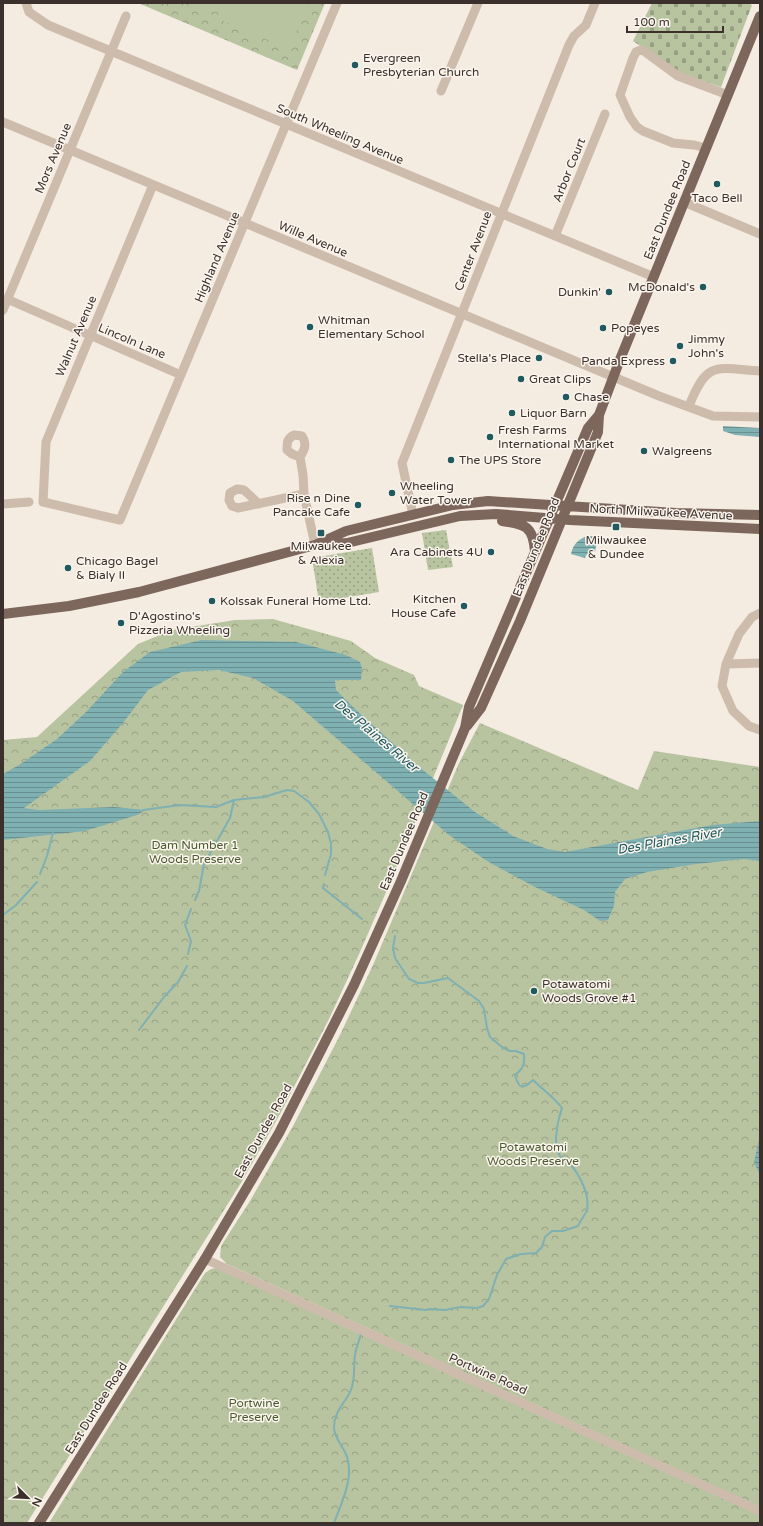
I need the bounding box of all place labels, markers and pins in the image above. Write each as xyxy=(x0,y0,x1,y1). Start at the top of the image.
place label: Evergreen Presbyterian Church xyxy=(363,51,479,79)
marker: Evergreen Presbyterian Church xyxy=(350,60,360,70)
marker: Taco Bell xyxy=(712,179,722,189)
place label: Taco Bell xyxy=(692,191,742,205)
place label: McDonald's xyxy=(628,280,695,294)
marker: McDonald's xyxy=(698,282,708,292)
place label: Dunkin' xyxy=(558,285,601,299)
marker: Dunkin' xyxy=(604,287,614,297)
place label: Whitman Elementary School xyxy=(318,313,425,341)
place label: Popeyes xyxy=(611,321,660,335)
marker: Whitman Elementary School xyxy=(305,322,315,332)
marker: Popeyes xyxy=(598,323,608,333)
place label: Jimmy John's xyxy=(688,332,726,360)
marker: Jimmy John's xyxy=(675,341,685,351)
place label: Stella's Place xyxy=(457,351,531,365)
marker: Stella's Place xyxy=(534,353,544,363)
place label: Panda Express xyxy=(581,354,665,368)
marker: Panda Express xyxy=(668,356,678,366)
place label: Great Clips xyxy=(529,372,591,386)
marker: Great Clips xyxy=(516,374,526,384)
place label: Chase xyxy=(574,390,609,404)
marker: Chase xyxy=(561,392,571,402)
place label: Liquor Barn xyxy=(520,406,587,420)
marker: Liquor Barn xyxy=(507,408,517,418)
place label: Fresh Farms International Market xyxy=(498,423,614,451)
marker: Fresh Farms International Market xyxy=(485,432,495,442)
place label: Walgreens xyxy=(652,444,712,458)
marker: Walgreens xyxy=(639,446,649,456)
place label: The UPS Store xyxy=(459,453,541,467)
marker: The UPS Store xyxy=(446,455,456,465)
place label: Wheeling Water Tower xyxy=(400,479,472,507)
marker: Wheeling Water Tower xyxy=(387,488,397,498)
place label: Rise n Dine Pancake Cafe xyxy=(273,491,350,519)
marker: Rise n Dine Pancake Cafe xyxy=(353,500,363,510)
marker: Milwaukee & Dundee xyxy=(611,522,621,532)
marker: Milwaukee & Alexia xyxy=(316,528,326,538)
place label: Milwaukee & Dundee xyxy=(586,533,647,561)
place label: Milwaukee & Alexia xyxy=(291,539,352,567)
place label: Ara Cabinets 4U xyxy=(390,545,483,559)
marker: Ara Cabinets 4U xyxy=(486,547,496,557)
place label: Chicago Bagel & Bialy II xyxy=(76,554,158,582)
marker: Chicago Bagel & Bialy II xyxy=(63,563,73,573)
place label: Kitchen House Cafe xyxy=(391,592,456,620)
place label: Kolssak Funeral Home Ltd. xyxy=(220,594,371,608)
marker: Kolssak Funeral Home Ltd. xyxy=(207,596,217,606)
marker: Kitchen House Cafe xyxy=(459,601,469,611)
place label: D'Agostino's Pizzeria Wheeling xyxy=(129,609,230,637)
marker: D'Agostino's Pizzeria Wheeling xyxy=(116,618,126,628)
place label: Potawatomi Woods Grove #1 xyxy=(542,977,636,1005)
marker: Potawatomi Woods Grove #1 xyxy=(529,986,539,996)

